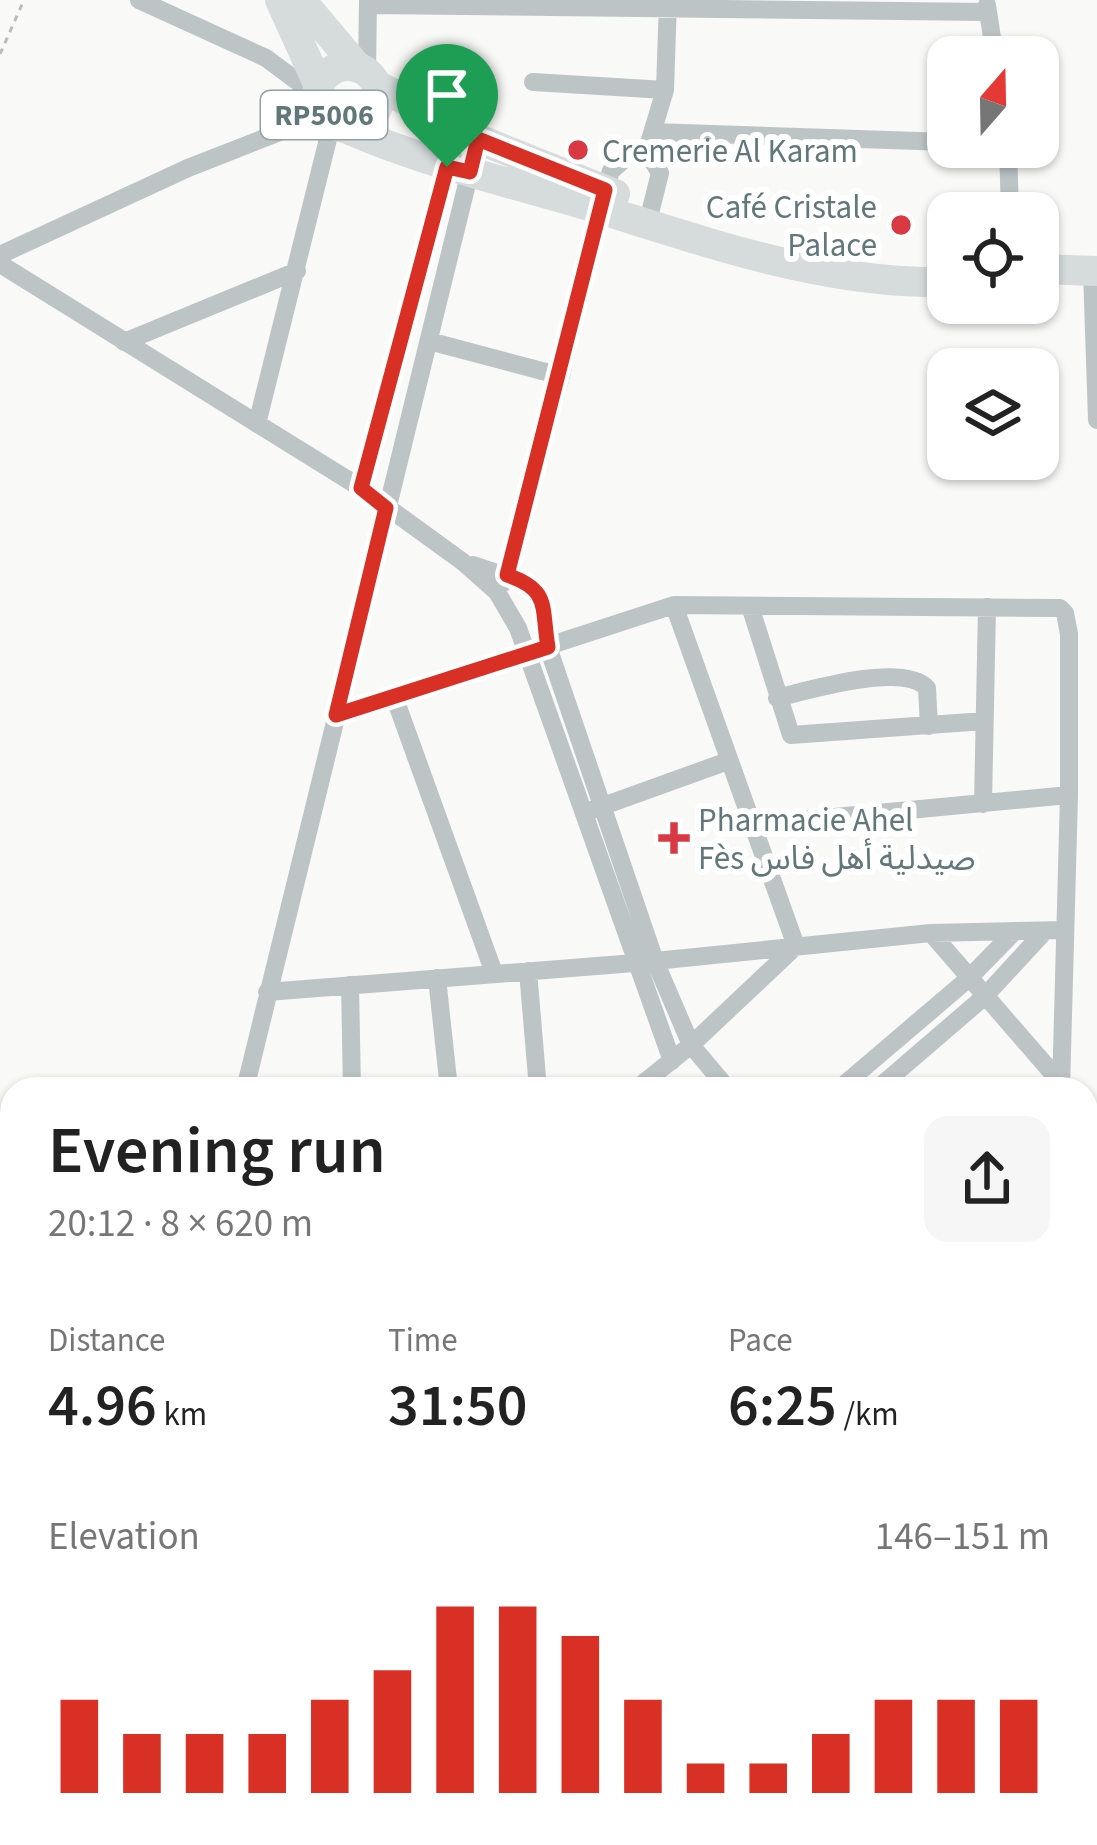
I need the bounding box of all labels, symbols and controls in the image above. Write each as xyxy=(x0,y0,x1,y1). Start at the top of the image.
north arrow xyxy=(927,36,1059,168)
map controls xyxy=(927,36,1059,480)
pin xyxy=(396,44,498,167)
icon: arrive xyxy=(414,62,480,128)
road number: RP5006 xyxy=(261,91,387,139)
place label: Cremerie Al Karam xyxy=(602,128,858,175)
marker: Cremerie Al Karam xyxy=(565,137,591,163)
place label: Café Cristale Palace xyxy=(706,184,877,269)
button: locate xyxy=(927,192,1059,324)
marker: Café Cristale Palace xyxy=(888,212,914,238)
button: layers xyxy=(927,348,1059,480)
place label: Pharmacie Ahel Fès صيدلية أهل فاس xyxy=(698,797,976,882)
marker: Pharmacie Ahel Fès صيدلية أهل فاس xyxy=(661,825,687,851)
text: Evening run xyxy=(48,1104,386,1198)
button: share xyxy=(924,1116,1050,1242)
text: 20:12 · 8 × 620 m xyxy=(48,1196,313,1252)
text: Distance xyxy=(48,1317,165,1364)
text: Time xyxy=(388,1317,458,1364)
text: Pace xyxy=(728,1317,793,1364)
text: 4.96 xyxy=(48,1364,157,1449)
text: 31:50 xyxy=(388,1364,528,1449)
text: 6:25 xyxy=(728,1364,837,1449)
text: km xyxy=(157,1391,207,1438)
text: /km xyxy=(837,1391,899,1438)
text: Elevation xyxy=(48,1509,200,1565)
text: 146–151 m xyxy=(875,1509,1050,1565)

